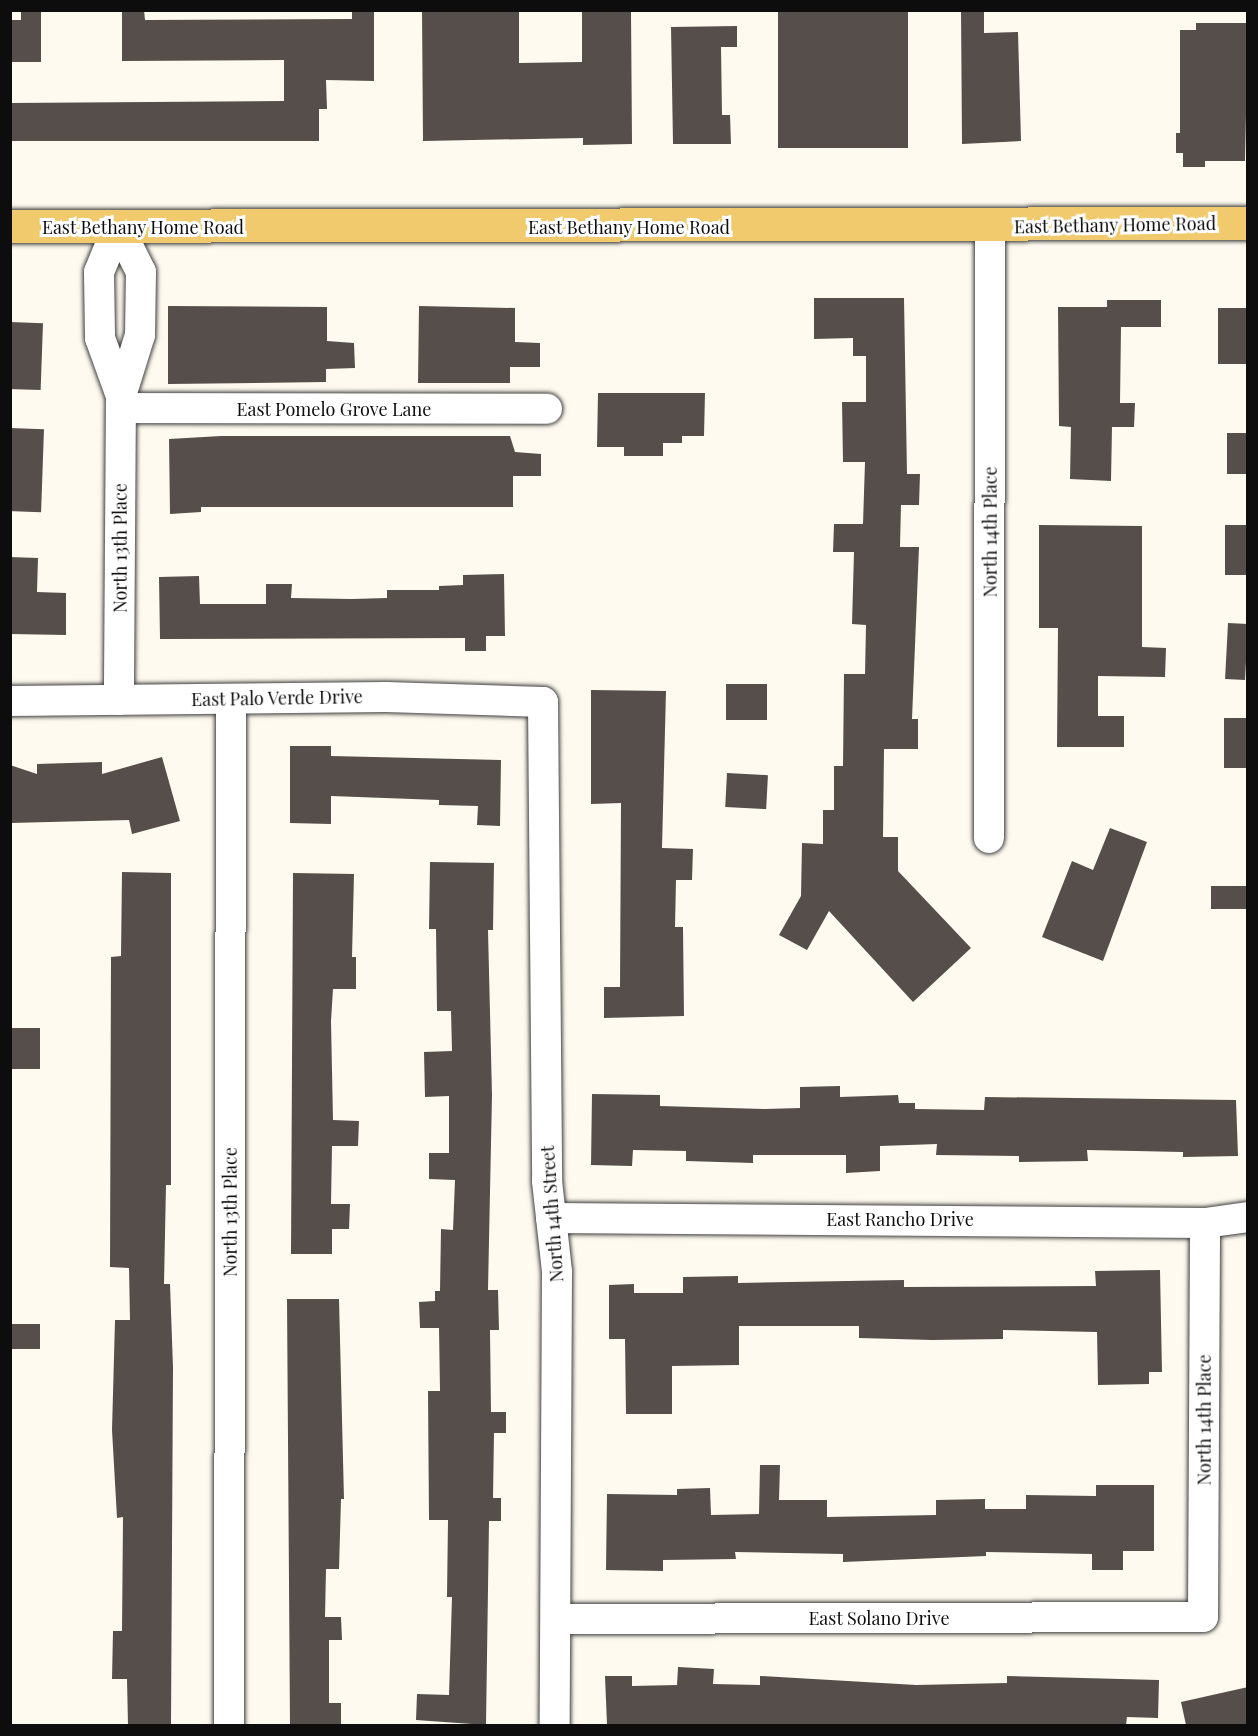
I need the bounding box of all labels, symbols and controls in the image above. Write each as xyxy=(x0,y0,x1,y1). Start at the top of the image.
street label: East Bethany Home Road xyxy=(1013,212,1217,238)
street label: East Bethany Home Road xyxy=(42,216,244,238)
street label: East Bethany Home Road xyxy=(528,216,730,238)
street label: East Pomelo Grove Lane xyxy=(236,398,432,420)
street label: North 14th Place xyxy=(979,466,1001,598)
street label: North 13th Place xyxy=(109,483,131,613)
street label: East Palo Verde Drive xyxy=(191,686,363,710)
street label: North 14th Street xyxy=(536,1145,568,1283)
street label: North 13th Place xyxy=(219,1147,241,1277)
street label: East Rancho Drive xyxy=(826,1208,974,1230)
street label: North 14th Place xyxy=(1193,1354,1215,1486)
street label: East Solano Drive xyxy=(808,1607,950,1629)

